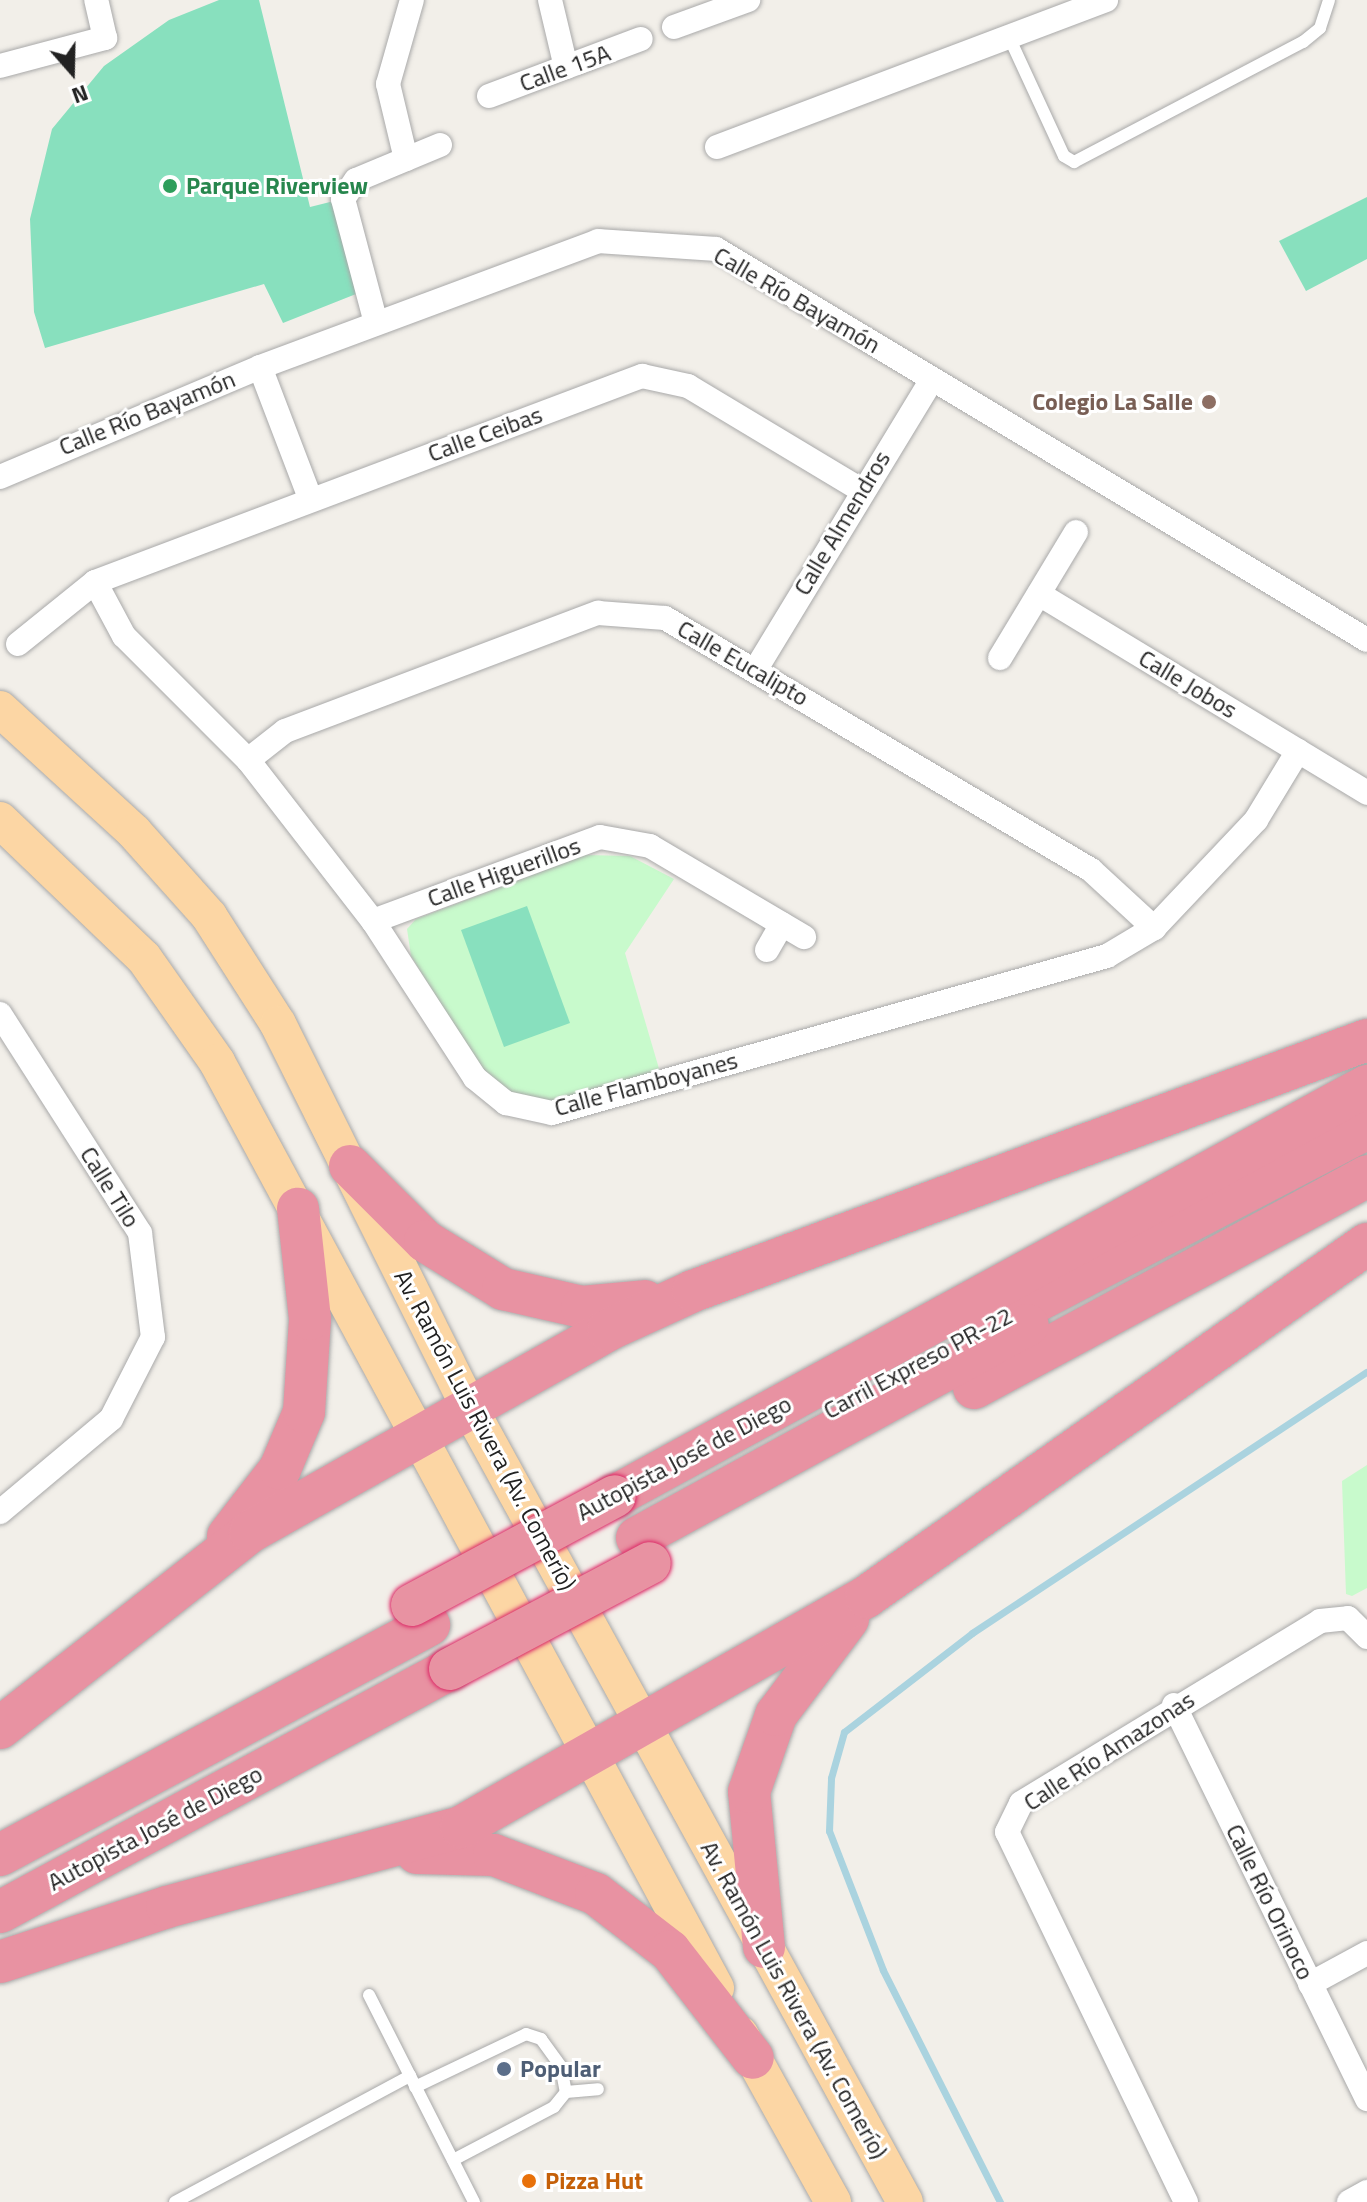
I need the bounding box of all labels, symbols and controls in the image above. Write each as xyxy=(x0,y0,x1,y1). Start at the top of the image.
north arrow xyxy=(32,32,112,112)
street label: Calle 15A xyxy=(516,38,614,98)
text: N xyxy=(67,76,93,113)
place label: Parque Riverview xyxy=(186,172,368,200)
marker: Parque Riverview xyxy=(161,177,179,195)
street label: Calle Río Bayamón xyxy=(709,241,885,359)
street label: Calle Río Bayamón xyxy=(55,365,239,461)
place label: Colegio La Salle xyxy=(1032,388,1193,416)
marker: Colegio La Salle xyxy=(1200,393,1218,411)
street label: Calle Ceibas xyxy=(424,400,546,468)
street label: Calle Almendros xyxy=(788,446,896,600)
street label: Calle Eucalipto xyxy=(672,614,814,712)
street label: Calle Jobos xyxy=(1134,643,1242,725)
street label: Calle Higuerillos xyxy=(424,831,584,913)
street label: Calle Flamboyanes xyxy=(551,1046,741,1122)
street label: Calle Tilo xyxy=(74,1141,146,1233)
street label: Av. Ramón Luis Rivera (Av. Comerío) xyxy=(388,1265,582,1595)
street label: Carril Expreso PR-22 xyxy=(819,1301,1017,1425)
street label: Autopista José de Diego xyxy=(572,1389,796,1527)
street label: Calle Río Amazonas xyxy=(1018,1685,1200,1817)
street label: Autopista José de Diego xyxy=(43,1759,267,1897)
street label: Calle Río Orinoco xyxy=(1220,1820,1320,1984)
street label: Av. Ramón Luis Rivera (Av. Comerío) xyxy=(694,1836,894,2164)
place label: Popular xyxy=(520,2055,601,2083)
marker: Popular xyxy=(495,2060,513,2078)
place label: Pizza Hut xyxy=(545,2167,643,2195)
marker: Pizza Hut xyxy=(520,2172,538,2190)

